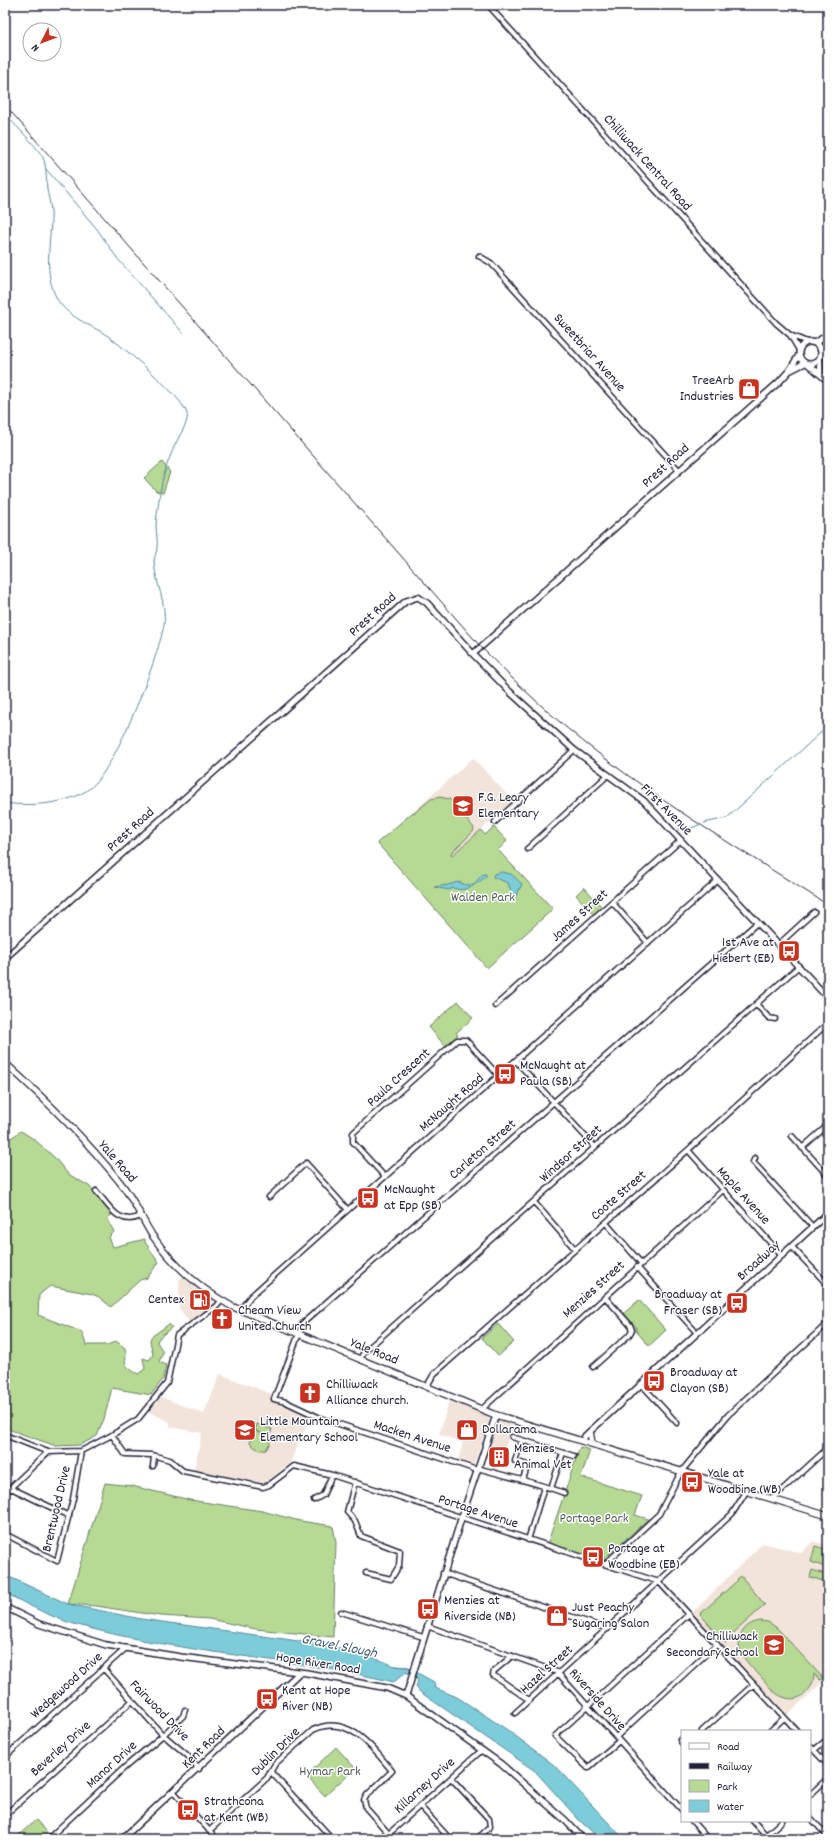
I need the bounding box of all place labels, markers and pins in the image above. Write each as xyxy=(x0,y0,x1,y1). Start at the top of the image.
place label: TreeArb Industries xyxy=(680,371,734,407)
shop icon: TreeArb Industries xyxy=(736,376,762,402)
place label: F.G. Leary Elementary xyxy=(478,788,539,824)
school or university icon: F.G. Leary Elementary xyxy=(450,793,476,819)
place label: 1st Ave at Hiebert (EB) xyxy=(712,933,774,969)
bus stop icon: 1st Ave at Hiebert (EB) xyxy=(776,938,802,964)
place label: McNaught at Paula (SB) xyxy=(520,1056,586,1092)
bus stop icon: McNaught at Paula (SB) xyxy=(492,1061,518,1087)
place label: McNaught at Epp (SB) xyxy=(384,1180,442,1216)
bus stop icon: McNaught at Epp (SB) xyxy=(355,1185,381,1211)
place label: Broadway at Fraser (SB) xyxy=(655,1285,722,1321)
fuel station icon: Centex xyxy=(187,1287,213,1313)
place label: Centex xyxy=(148,1290,184,1310)
bus stop icon: Broadway at Fraser (SB) xyxy=(724,1290,750,1316)
place label: Cheam View United Church xyxy=(238,1301,311,1337)
church icon: Cheam View United Church xyxy=(209,1306,235,1332)
place label: Broadway at Clayon (SB) xyxy=(670,1363,737,1399)
bus stop icon: Broadway at Clayon (SB) xyxy=(641,1368,667,1394)
place label: Chilliwack Alliance church. xyxy=(326,1375,409,1411)
church icon: Chilliwack Alliance church. xyxy=(297,1380,323,1406)
place label: Little Mountain Elementary School xyxy=(260,1412,359,1448)
school or university icon: Little Mountain Elementary School xyxy=(232,1417,258,1443)
shop icon: Dollarama xyxy=(454,1417,480,1443)
place label: Dollarama xyxy=(482,1420,537,1440)
place label: Menzies Animal Vet xyxy=(514,1439,571,1475)
building icon: Menzies Animal Vet xyxy=(486,1444,512,1470)
place label: Yale at Woodbine (WB) xyxy=(708,1464,782,1500)
bus stop icon: Yale at Woodbine (WB) xyxy=(679,1469,705,1495)
place label: Portage at Woodbine (EB) xyxy=(608,1539,680,1575)
bus stop icon: Portage at Woodbine (EB) xyxy=(580,1544,606,1570)
place label: Menzies at Riverside (NB) xyxy=(444,1591,516,1627)
bus stop icon: Menzies at Riverside (NB) xyxy=(415,1596,441,1622)
place label: Just Peachy Sugaring Salon xyxy=(572,1598,649,1634)
shop icon: Just Peachy Sugaring Salon xyxy=(544,1603,570,1629)
place label: Chilliwack Secondary School xyxy=(666,1627,759,1663)
school or university icon: Chilliwack Secondary School xyxy=(761,1632,787,1658)
place label: Kent at Hope River (NB) xyxy=(282,1681,350,1717)
bus stop icon: Kent at Hope River (NB) xyxy=(254,1686,280,1712)
place label: Strathcona at Kent (WB) xyxy=(204,1792,269,1828)
bus stop icon: Strathcona at Kent (WB) xyxy=(175,1797,201,1823)

